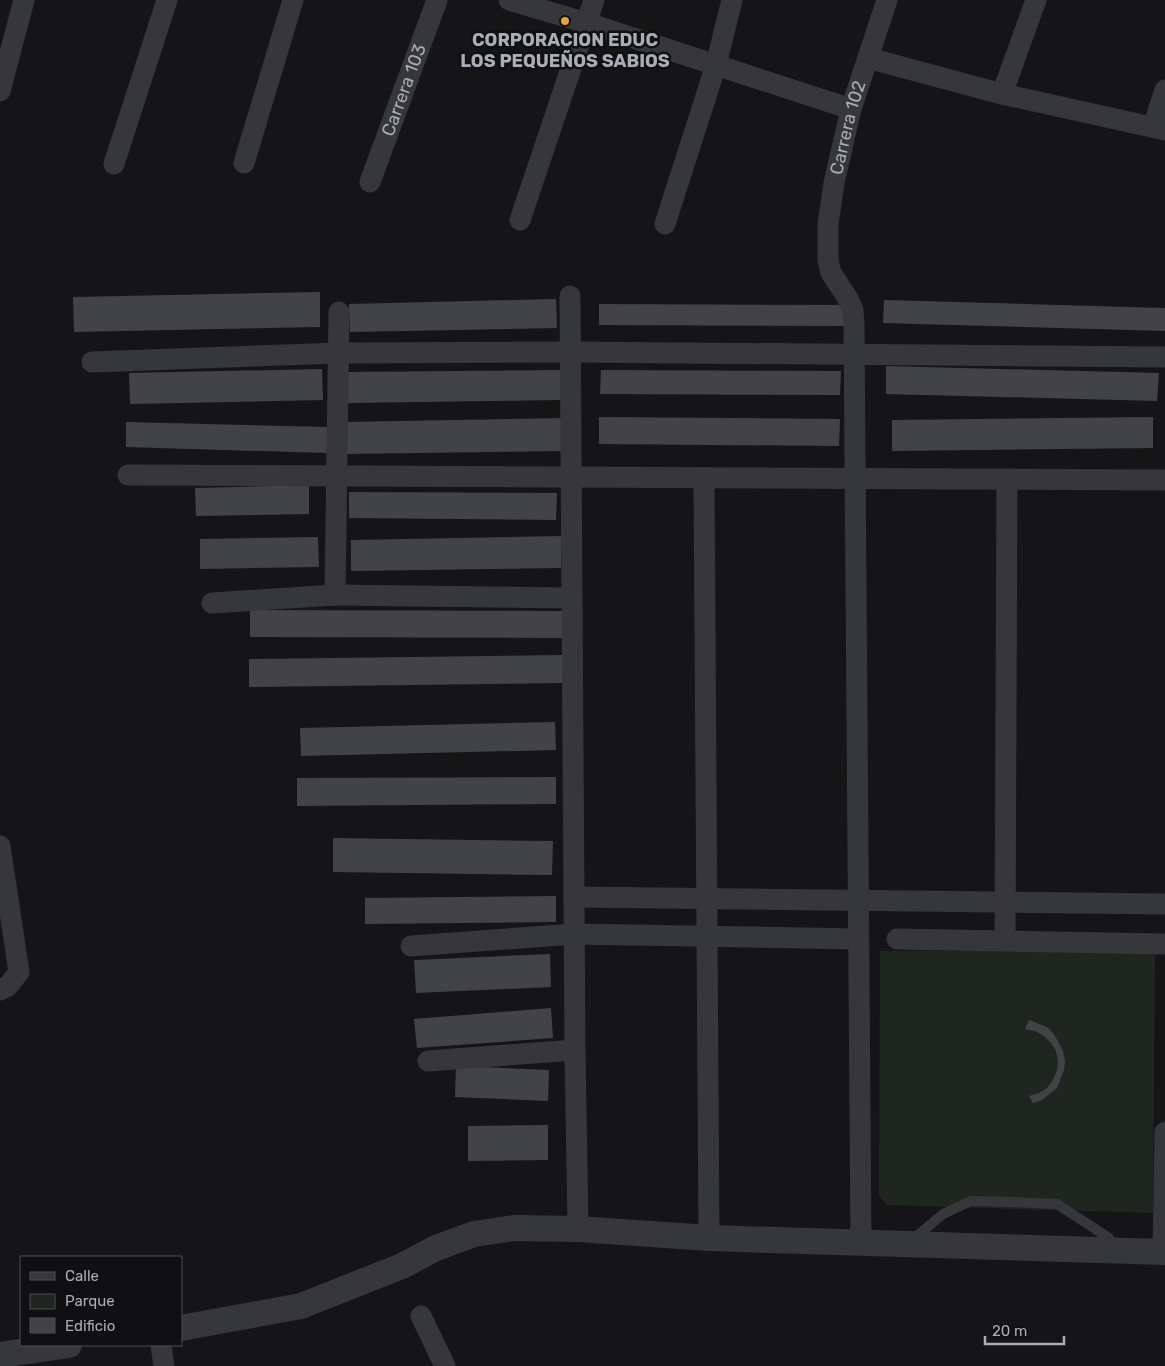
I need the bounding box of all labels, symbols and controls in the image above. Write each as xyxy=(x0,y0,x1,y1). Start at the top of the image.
marker: CORPORACION EDUC LOS PEQUEÑOS SABIOS xyxy=(559,15,571,27)
place label: CORPORACION EDUC LOS PEQUEÑOS SABIOS xyxy=(460,29,670,72)
street label: Carrera 103 xyxy=(377,41,431,139)
street label: Carrera 102 xyxy=(825,78,871,177)
legend xyxy=(20,1256,182,1346)
text: Calle xyxy=(65,1267,99,1285)
text: Parque xyxy=(65,1292,115,1310)
scale bar xyxy=(985,1314,1064,1346)
text: Edificio xyxy=(65,1317,115,1335)
text: 20 m xyxy=(992,1322,1027,1340)

